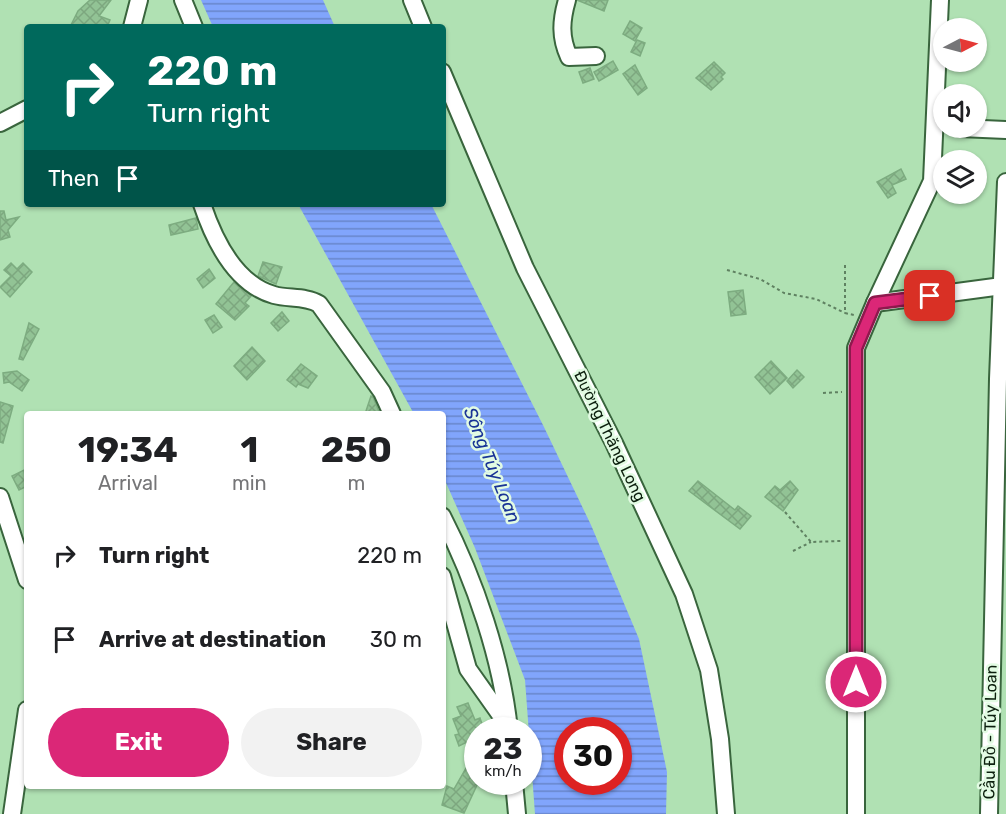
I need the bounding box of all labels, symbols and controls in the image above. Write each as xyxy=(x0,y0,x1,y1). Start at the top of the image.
north arrow xyxy=(933,18,987,72)
map controls xyxy=(933,18,987,204)
text: 220 m xyxy=(147,46,278,96)
icon: right xyxy=(48,48,126,126)
button: sound xyxy=(933,84,987,138)
text: Turn right xyxy=(147,97,270,129)
button: layers xyxy=(933,150,987,204)
icon: arrive xyxy=(111,162,144,195)
text: Then xyxy=(48,165,99,192)
pin xyxy=(904,270,955,321)
icon: arrive xyxy=(913,279,946,312)
street label: Đường Thăng Long xyxy=(570,368,650,504)
water label: Sông Túy Loan xyxy=(459,404,525,526)
text: 19:34 xyxy=(78,428,178,471)
text: 1 xyxy=(240,428,258,471)
text: 250 xyxy=(321,428,392,471)
text: Arrival xyxy=(98,471,158,495)
text: min xyxy=(232,471,267,495)
text: m xyxy=(347,471,365,495)
icon: right xyxy=(48,539,81,572)
text: Turn right xyxy=(99,542,209,569)
text: 220 m xyxy=(357,542,422,569)
icon: arrive xyxy=(48,623,81,656)
text: Arrive at destination xyxy=(99,626,326,653)
text: 30 m xyxy=(370,626,422,653)
position arrow xyxy=(824,650,888,714)
street label: Cầu Đỏ - Túy Loan xyxy=(978,664,1001,800)
button: Exit xyxy=(48,708,229,777)
button: Share xyxy=(241,708,422,777)
speed limit sign: 30 xyxy=(554,717,632,795)
text: 23 xyxy=(483,731,523,767)
text: km/h xyxy=(484,762,522,780)

